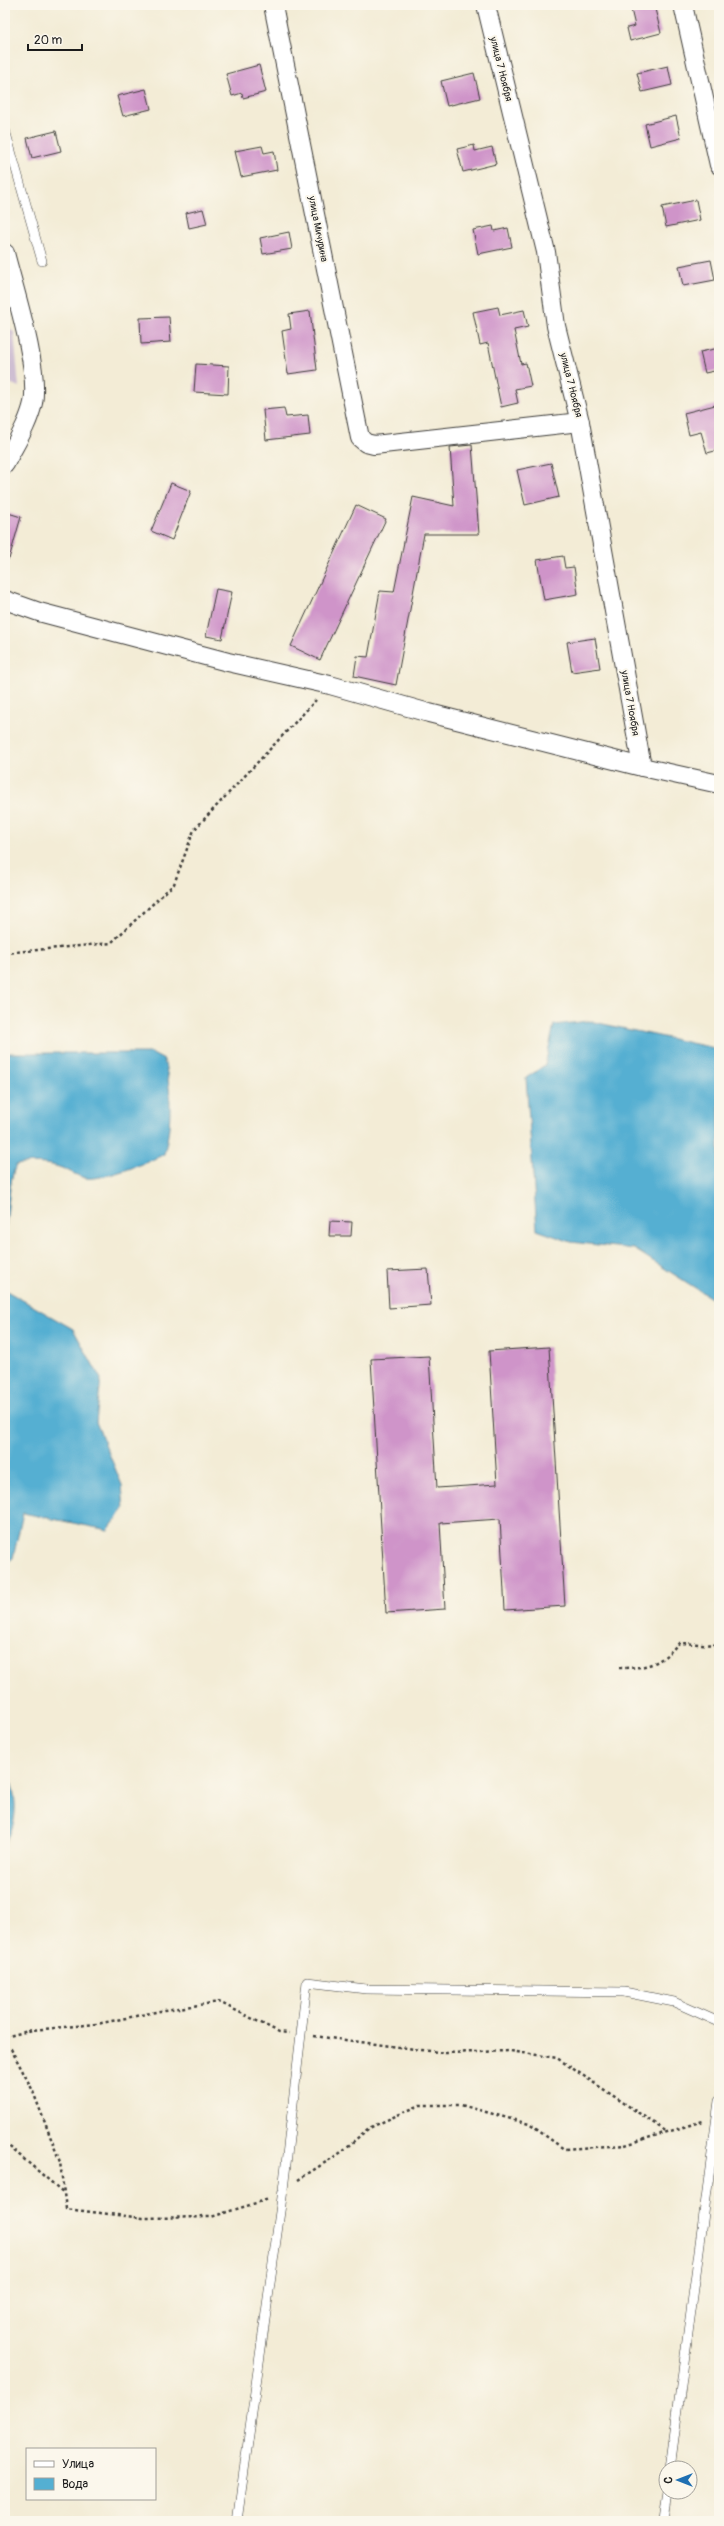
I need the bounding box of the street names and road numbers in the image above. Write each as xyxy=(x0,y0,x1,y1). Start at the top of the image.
street label: улица 7 Ноября xyxy=(487,35,515,103)
street label: улица Мичурина xyxy=(306,194,330,263)
street label: улица 7 Ноября xyxy=(557,351,585,419)
street label: улица 7 Ноября xyxy=(618,668,642,737)

